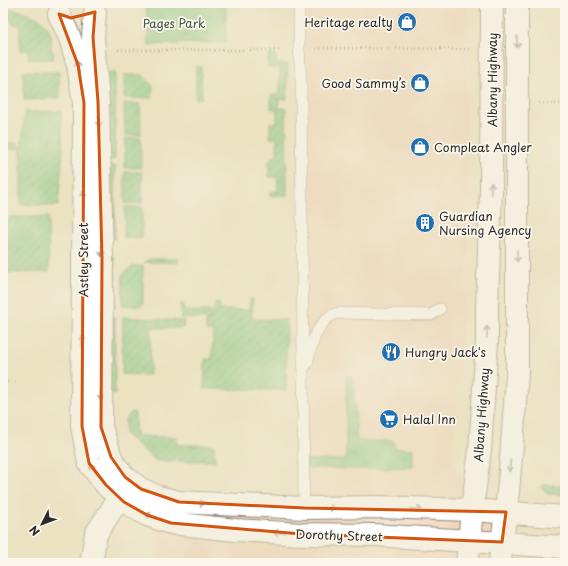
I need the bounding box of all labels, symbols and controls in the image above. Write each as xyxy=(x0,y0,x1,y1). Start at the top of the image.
shop icon: Heritage realty xyxy=(396,11,418,33)
place label: Heritage realty xyxy=(305,13,393,31)
park label: Pages Park xyxy=(143,14,205,32)
street label: Albany Highway xyxy=(483,33,501,127)
one-way arrow xyxy=(513,35,521,48)
one-way arrow xyxy=(74,61,82,74)
shop icon: Good Sammy’s xyxy=(409,72,431,94)
place label: Good Sammy’s xyxy=(321,74,407,92)
one-way arrow xyxy=(95,114,103,127)
shop icon: Compleat Angler xyxy=(409,136,431,158)
place label: Compleat Angler xyxy=(434,138,532,156)
one-way arrow xyxy=(487,182,495,195)
one-way arrow xyxy=(79,191,87,204)
place label: Guardian Nursing Agency xyxy=(439,207,531,239)
building icon: Guardian Nursing Agency xyxy=(414,212,436,234)
street label: Astley Street xyxy=(74,223,92,297)
one-way arrow xyxy=(98,244,106,257)
one-way arrow xyxy=(513,249,521,262)
one-way arrow xyxy=(483,326,491,339)
one-way arrow xyxy=(78,335,86,348)
restaurant icon: Hungry Jack's xyxy=(380,341,402,363)
place label: Hungry Jack's xyxy=(405,343,487,361)
street label: Albany Highway xyxy=(469,367,493,463)
one-way arrow xyxy=(97,388,105,401)
supermarket icon: Halal Inn xyxy=(378,408,400,430)
place label: Halal Inn xyxy=(403,410,456,428)
one-way arrow xyxy=(506,459,514,472)
one-way arrow xyxy=(89,463,98,474)
one-way arrow xyxy=(192,499,205,506)
north arrow xyxy=(22,504,62,544)
one-way arrow xyxy=(322,504,335,512)
one-way arrow xyxy=(409,505,422,512)
one-way arrow xyxy=(145,512,157,520)
text: N xyxy=(25,522,43,540)
street label: Dorothy Street xyxy=(295,524,383,546)
one-way arrow xyxy=(273,529,286,536)

